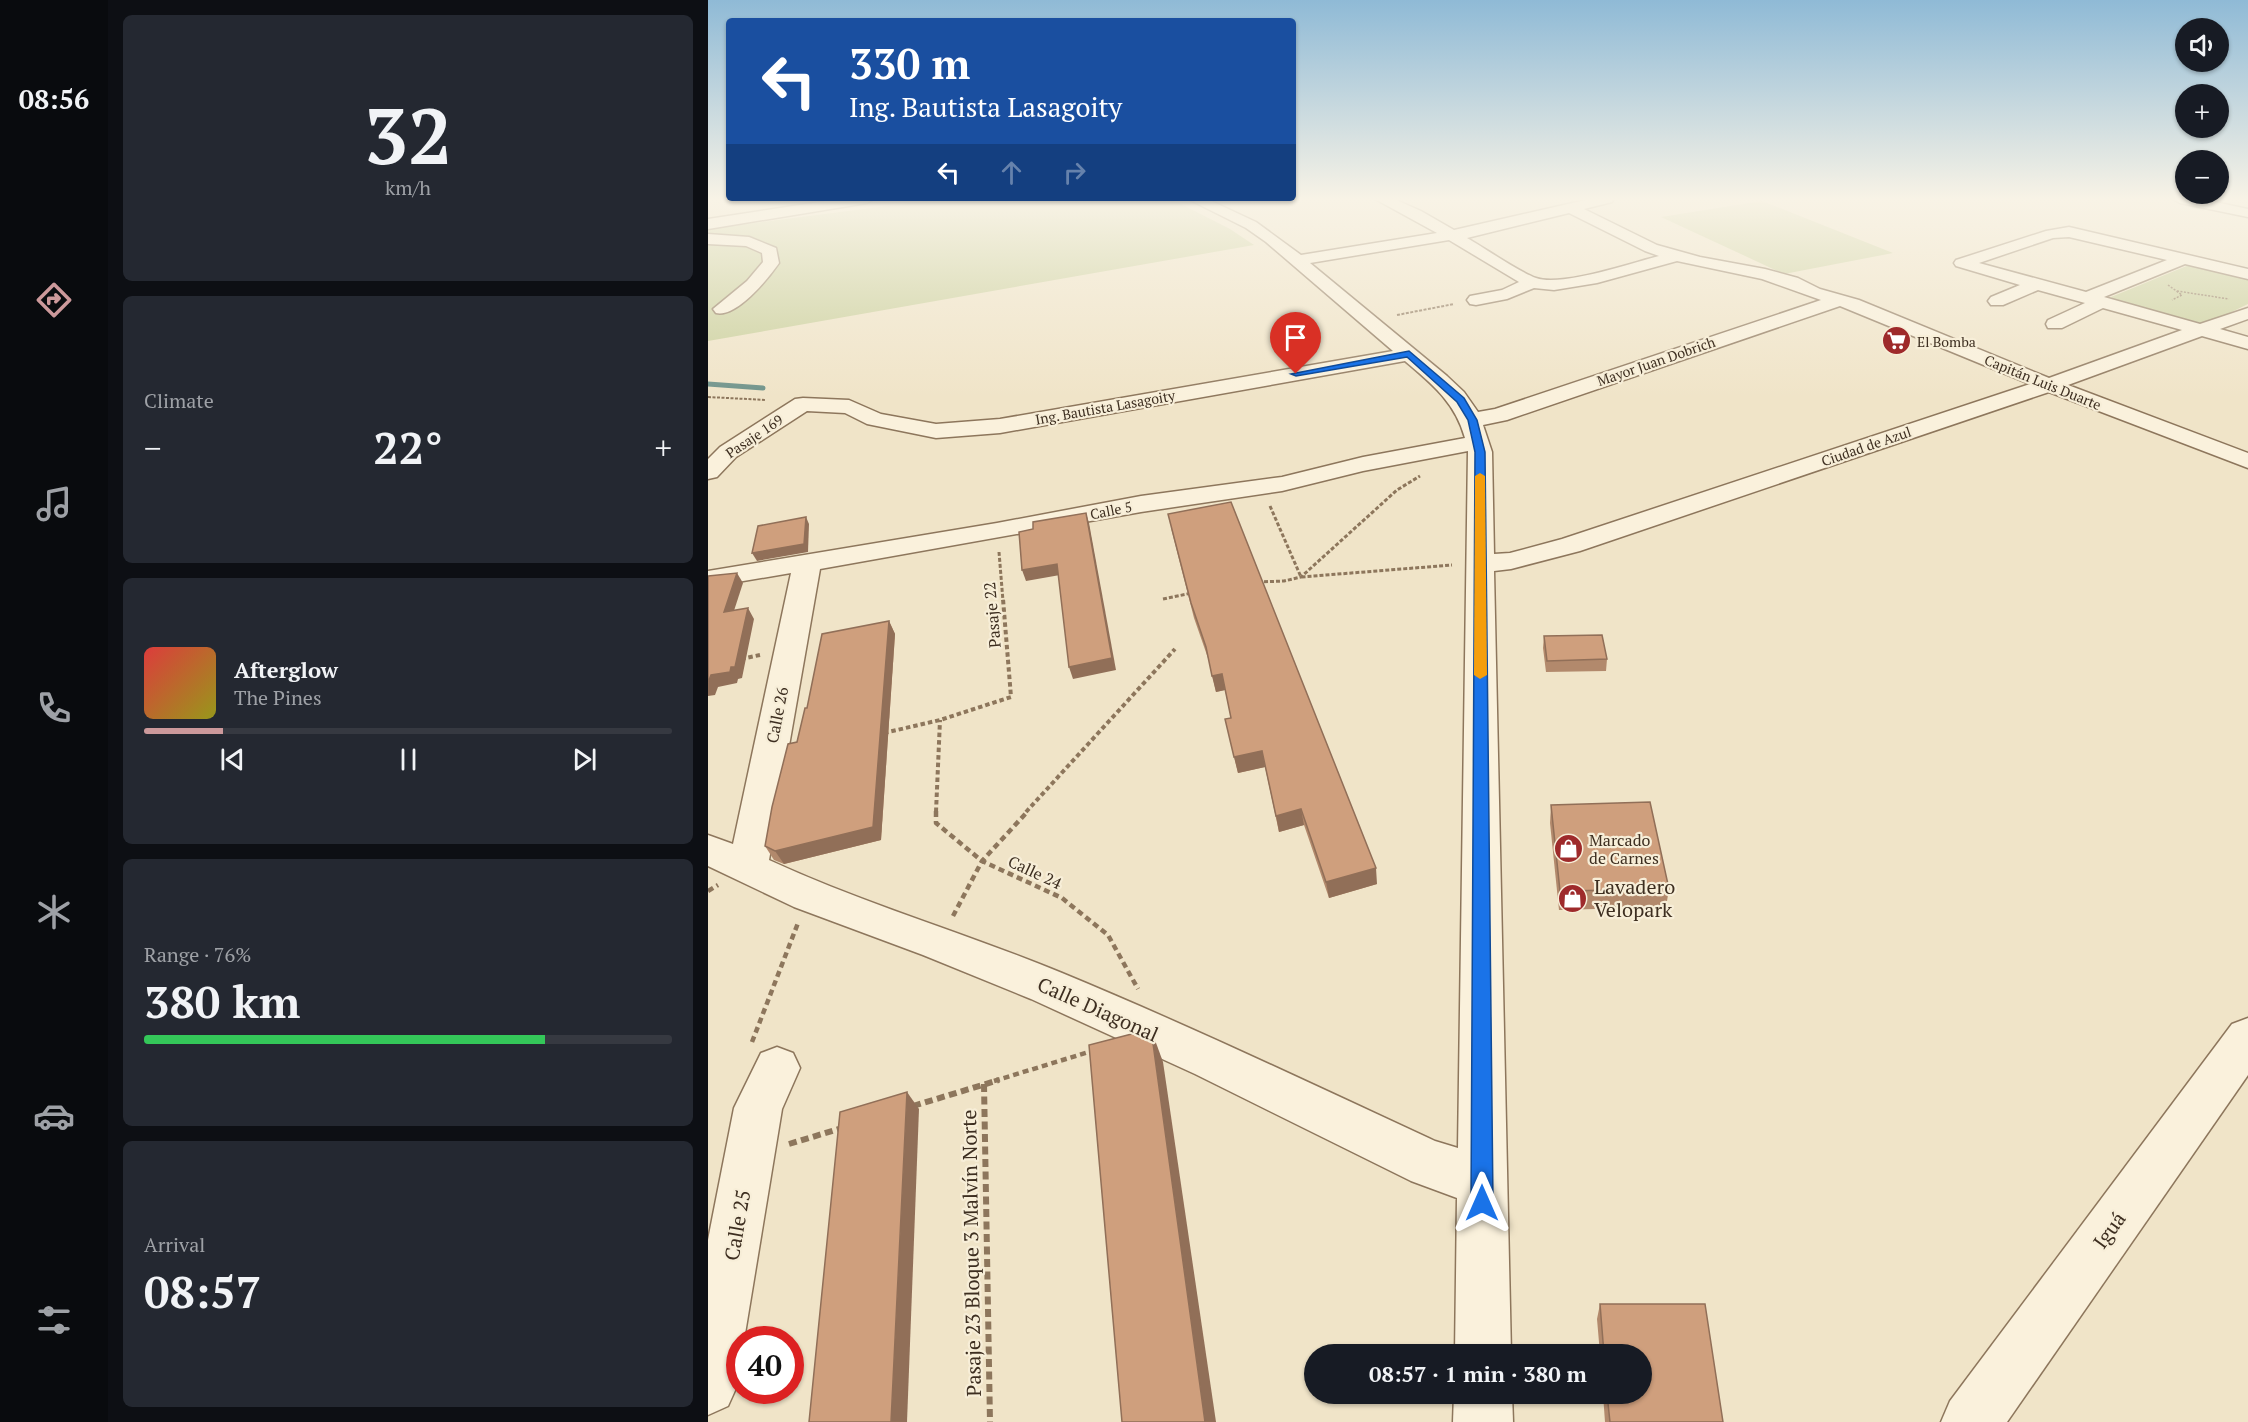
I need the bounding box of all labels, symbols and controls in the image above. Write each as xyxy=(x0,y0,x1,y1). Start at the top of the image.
map controls xyxy=(2175,18,2229,204)
button: sound xyxy=(2175,18,2229,72)
text: 330 m xyxy=(849,35,970,91)
icon: left xyxy=(750,42,828,120)
text: 08:56 xyxy=(19,81,89,117)
text: 32 xyxy=(364,83,452,186)
button: + xyxy=(2175,84,2229,138)
text: Ing. Bautista Lasagoity xyxy=(849,89,1122,125)
button: − xyxy=(2175,150,2229,204)
icon: left xyxy=(932,156,965,189)
icon: ahead xyxy=(995,156,1028,189)
icon: right xyxy=(1058,156,1091,189)
text: km/h xyxy=(385,174,431,201)
icon: directions xyxy=(33,279,75,321)
pin xyxy=(1270,312,1321,374)
icon: arrive xyxy=(1279,321,1312,354)
supermarket icon: El Bomba xyxy=(1880,325,1912,357)
street label: Mayor Juan Dobrich xyxy=(1594,332,1718,390)
place label: El Bomba xyxy=(1917,332,1976,351)
street label: Capitán Luis Duarte xyxy=(1982,350,2104,414)
street label: Ing. Bautista Lasagoity xyxy=(1034,385,1177,429)
text: Climate xyxy=(144,387,214,414)
street label: Pasaje 169 xyxy=(722,410,786,462)
text: 22° xyxy=(373,417,443,477)
street label: Ciudad de Azul xyxy=(1819,422,1913,470)
text: − xyxy=(144,426,162,469)
text: + xyxy=(654,426,672,469)
icon: music xyxy=(33,483,75,525)
street label: Calle 5 xyxy=(1088,497,1134,523)
street label: Pasaje 22 xyxy=(978,581,1006,649)
text: Afterglow xyxy=(234,655,338,684)
text: The Pines xyxy=(234,684,322,711)
street label: Calle 26 xyxy=(761,684,793,745)
icon: phone xyxy=(33,687,75,729)
icon: previous xyxy=(216,743,249,776)
icon: pause xyxy=(392,743,425,776)
icon: next xyxy=(568,743,601,776)
place label: Marcado de Carnes xyxy=(1589,829,1659,869)
shop icon: Marcado de Carnes xyxy=(1552,833,1584,865)
street label: Calle 24 xyxy=(1005,850,1066,894)
place label: Lavadero Velopark xyxy=(1594,873,1675,923)
shop icon: Lavadero Velopark xyxy=(1557,882,1589,914)
icon: climate xyxy=(33,891,75,933)
text: Range · 76% xyxy=(144,941,251,968)
street label: Calle Diagonal xyxy=(1033,970,1163,1048)
text: 380 km xyxy=(144,971,300,1031)
icon: car xyxy=(33,1095,75,1137)
street label: Pasaje 23 Bloque 3 Malvín Norte xyxy=(955,1109,987,1397)
position arrow xyxy=(1450,1171,1514,1235)
street label: Calle 25 xyxy=(718,1188,756,1262)
street label: Iguá xyxy=(2087,1206,2131,1254)
text: Arrival xyxy=(144,1231,205,1258)
text: 08:57 xyxy=(144,1261,261,1321)
icon: filters xyxy=(33,1299,75,1341)
speed limit sign: 40 xyxy=(726,1326,804,1404)
text: 08:57 · 1 min · 380 m xyxy=(1369,1359,1587,1388)

